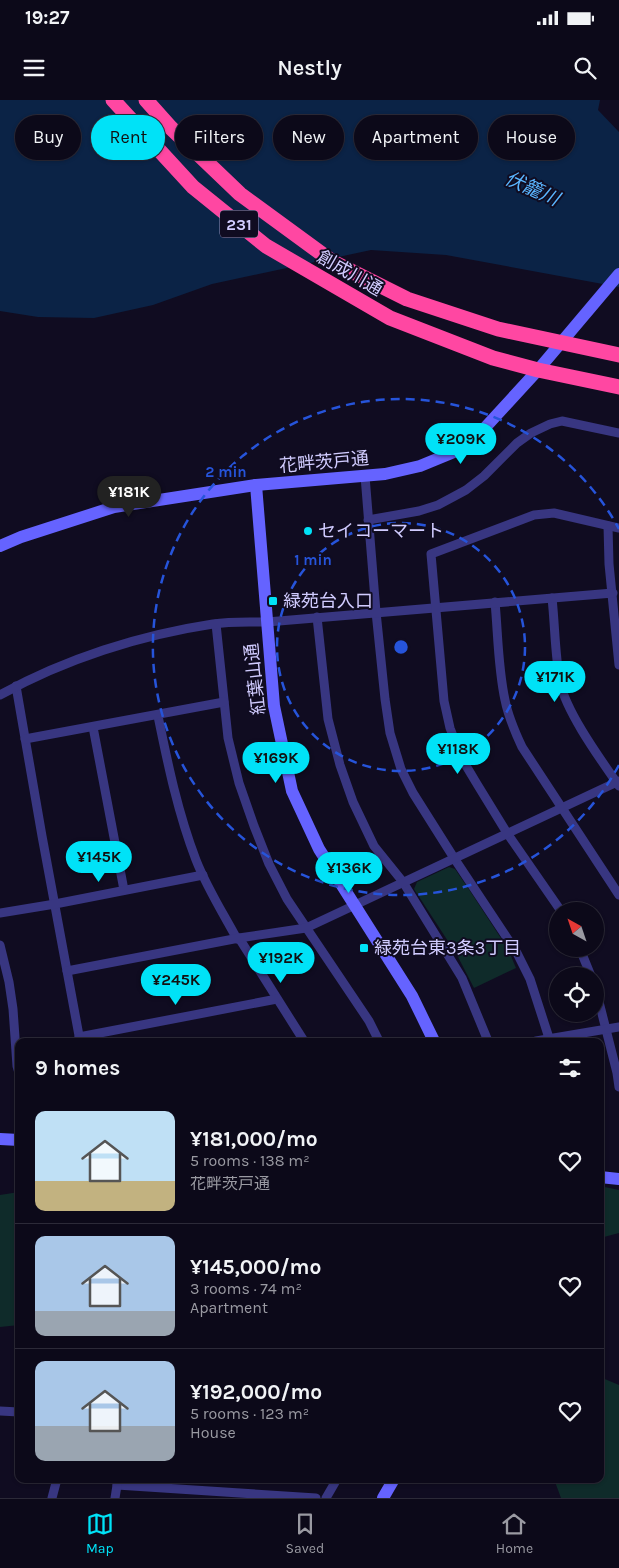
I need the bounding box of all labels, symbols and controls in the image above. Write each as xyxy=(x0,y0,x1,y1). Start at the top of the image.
text: 19:27 xyxy=(25,7,69,29)
icon: menu xyxy=(20,54,48,82)
icon: search xyxy=(571,54,599,82)
text: Nestly xyxy=(277,55,342,81)
chip: Buy xyxy=(15,115,81,160)
chip: Rent xyxy=(91,115,165,160)
chip: Filters xyxy=(175,115,263,160)
chip: New xyxy=(273,115,344,160)
chip: Apartment xyxy=(354,115,478,160)
chip: House xyxy=(488,115,575,160)
water label: 伏籠川 xyxy=(501,167,564,211)
road number: 231 xyxy=(220,210,258,238)
street label: 創成川通 xyxy=(313,245,387,301)
pin: ¥209K xyxy=(426,422,496,465)
text: ¥209K xyxy=(436,429,486,448)
street label: 花畔茨戸通 xyxy=(278,447,370,477)
text: 2 min xyxy=(205,463,247,481)
pin: ¥181K xyxy=(94,476,164,518)
text: ¥181K xyxy=(108,482,150,501)
place label: セイコーマート xyxy=(318,520,444,542)
marker: セイコーマート xyxy=(302,525,314,537)
text: 1 min xyxy=(294,551,332,569)
place label: 緑苑台入口 xyxy=(283,590,373,612)
marker: 緑苑台入口 xyxy=(267,595,279,607)
centre of rings xyxy=(392,638,410,656)
street label: 紅葉山通 xyxy=(240,642,270,716)
pin: ¥171K xyxy=(520,660,590,703)
text: ¥171K xyxy=(535,667,575,686)
pin: ¥118K xyxy=(423,732,493,775)
text: ¥118K xyxy=(437,739,479,758)
pin: ¥169K xyxy=(241,742,311,784)
text: ¥169K xyxy=(253,748,299,767)
pin: ¥145K xyxy=(64,840,134,883)
text: ¥145K xyxy=(77,847,121,866)
pin: ¥136K xyxy=(314,852,384,894)
text: ¥136K xyxy=(326,858,372,877)
north arrow xyxy=(549,902,604,958)
map controls xyxy=(549,902,604,1022)
place label: 緑苑台東3条3丁目 xyxy=(374,937,521,959)
pin: ¥192K xyxy=(246,942,316,984)
marker: 緑苑台東3条3丁目 xyxy=(358,942,370,954)
text: ¥192K xyxy=(259,948,304,967)
pin: ¥245K xyxy=(141,964,211,1006)
button: locate xyxy=(549,967,604,1022)
text: ¥245K xyxy=(152,970,200,989)
icon: filters xyxy=(556,1054,584,1082)
text: 9 homes xyxy=(35,1056,120,1080)
text: ¥181,000/mo xyxy=(190,1127,318,1151)
icon: home xyxy=(75,1131,135,1191)
icon: heart xyxy=(556,1147,584,1175)
text: 5 rooms · 138 m² xyxy=(190,1151,310,1170)
text: 花畔茨戸通 xyxy=(190,1174,270,1193)
text: ¥145,000/mo xyxy=(190,1255,321,1279)
icon: home xyxy=(75,1256,135,1316)
icon: heart xyxy=(556,1272,584,1300)
text: 3 rooms · 74 m² xyxy=(190,1279,302,1298)
text: Apartment xyxy=(190,1298,268,1317)
text: ¥192,000/mo xyxy=(190,1380,322,1404)
icon: home xyxy=(75,1381,135,1441)
icon: heart xyxy=(556,1397,584,1425)
text: 5 rooms · 123 m² xyxy=(190,1404,309,1423)
text: House xyxy=(190,1423,236,1442)
tab: Map xyxy=(86,1510,114,1557)
tab: Saved xyxy=(285,1510,324,1557)
tab: Home xyxy=(496,1510,533,1557)

